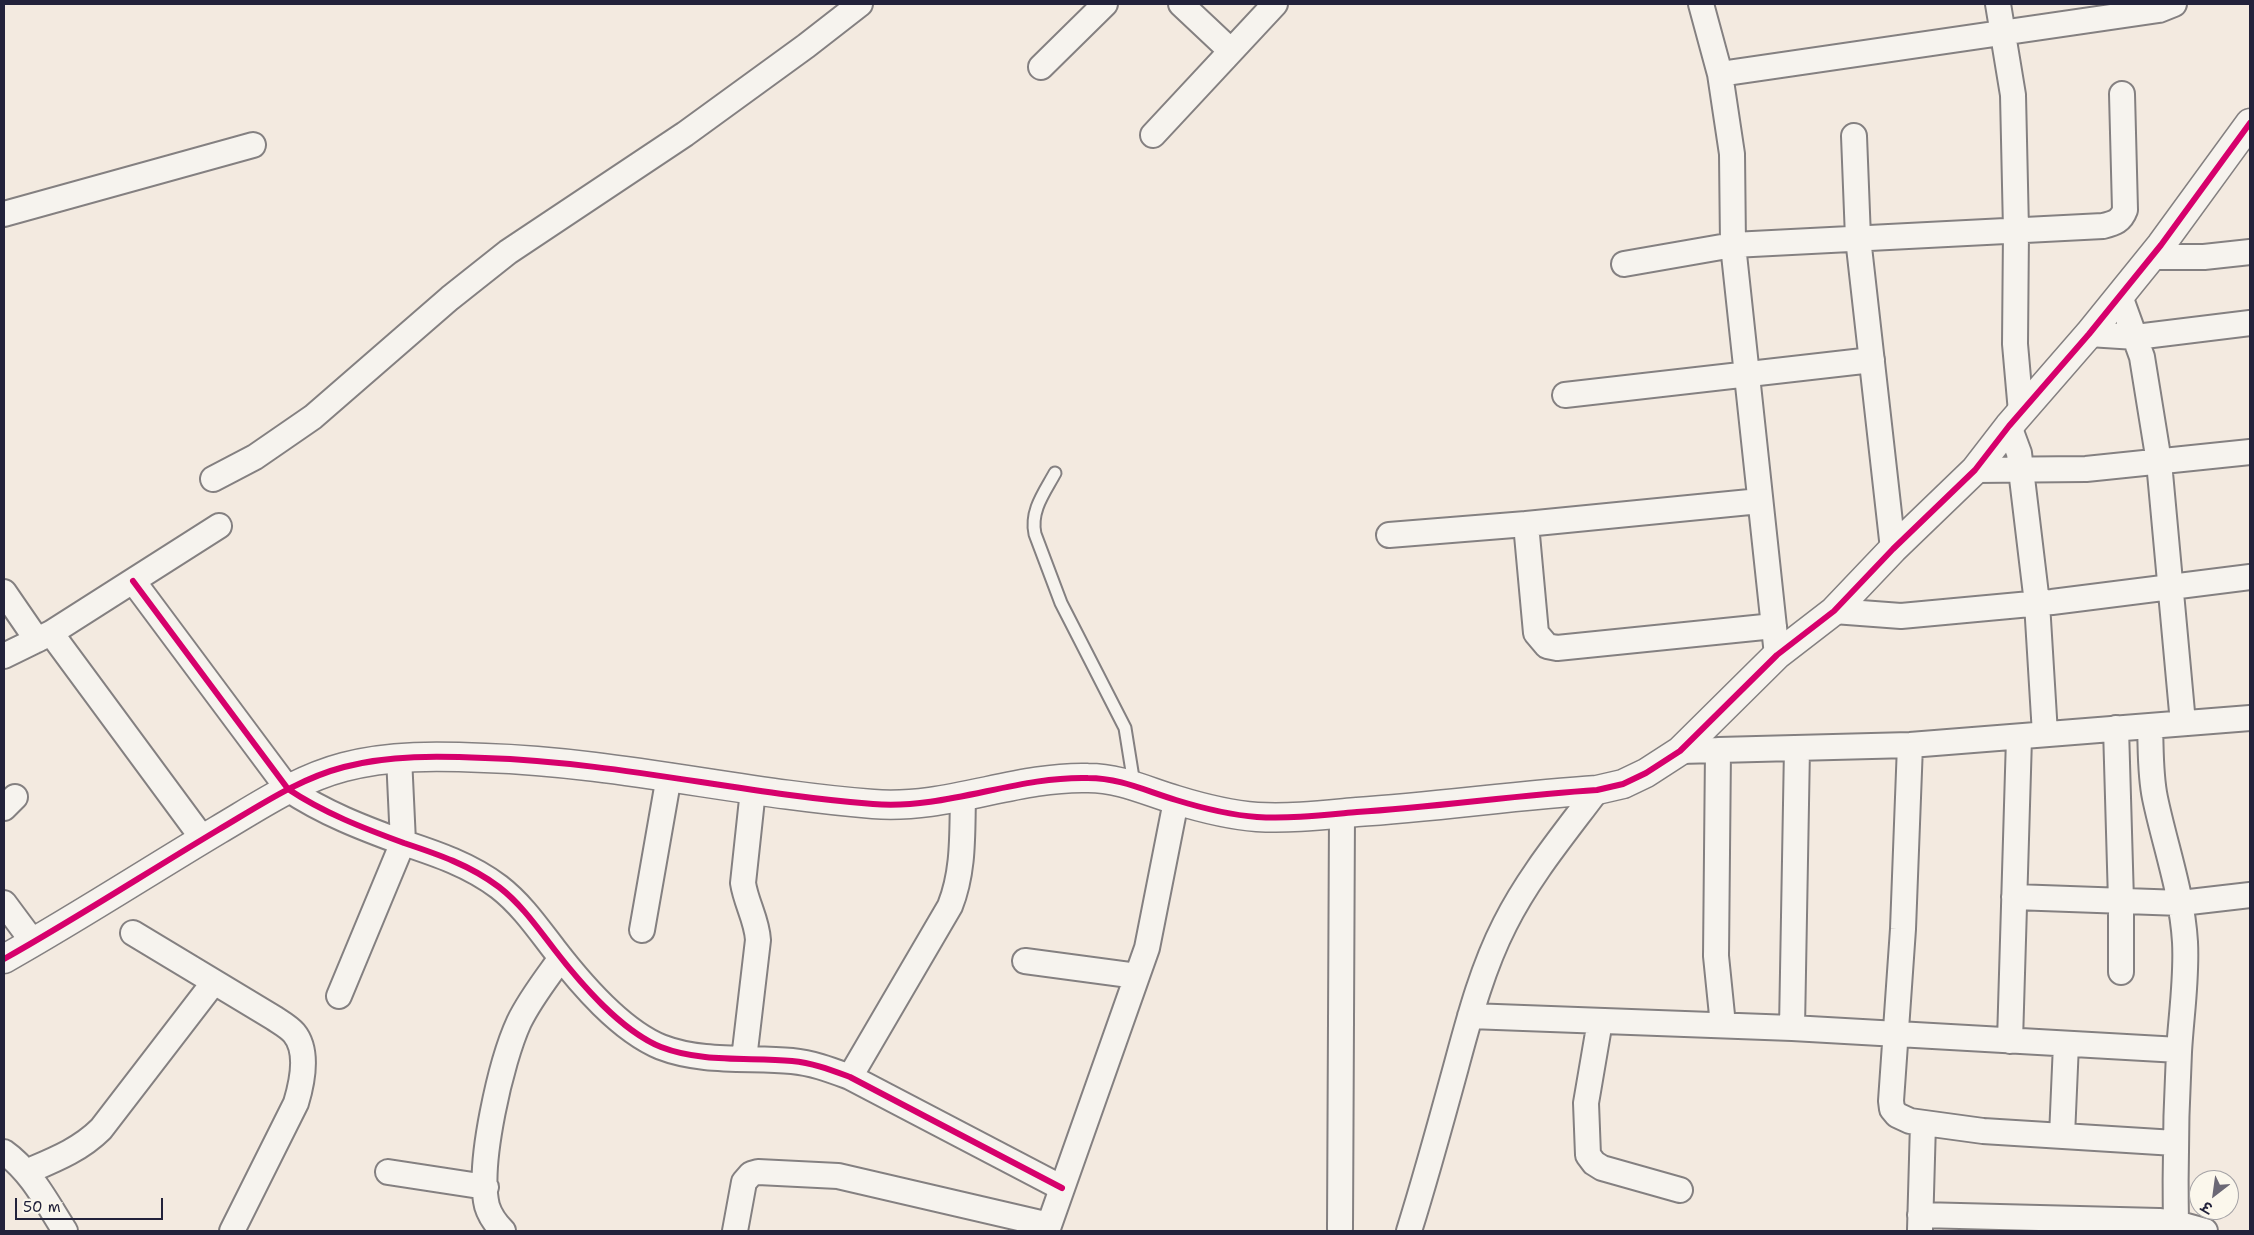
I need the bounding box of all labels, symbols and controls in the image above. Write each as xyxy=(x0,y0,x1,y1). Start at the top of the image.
north arrow xyxy=(2189,1170,2239,1220)
scale bar xyxy=(18,1188,165,1220)
text: 50 m xyxy=(23,1197,61,1217)
text: उ xyxy=(2198,1197,2216,1217)

